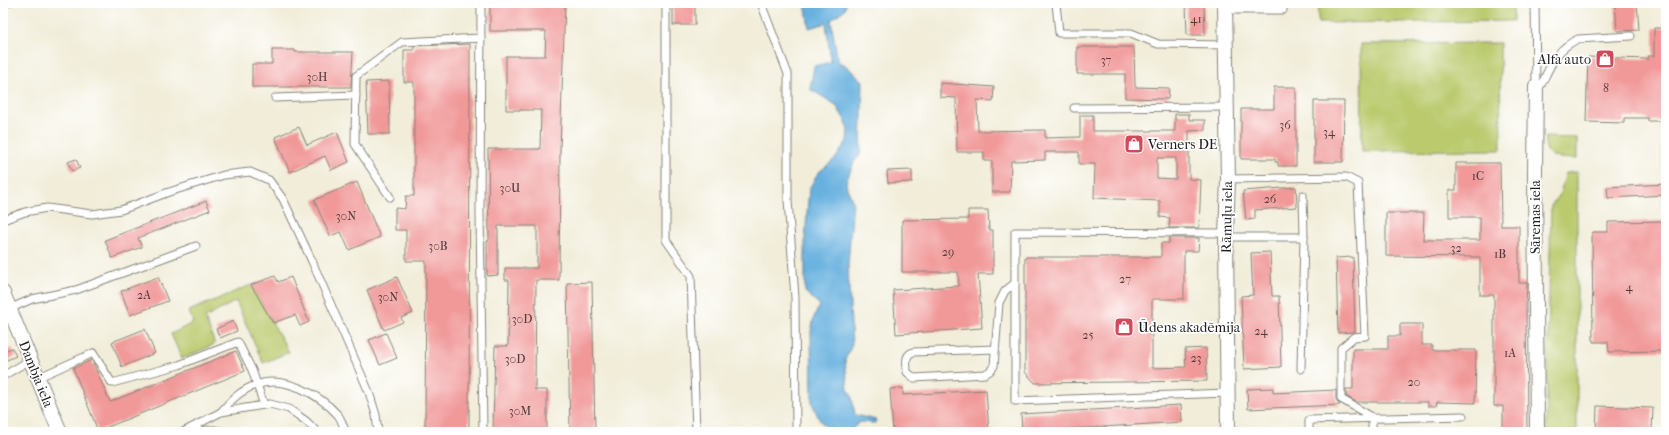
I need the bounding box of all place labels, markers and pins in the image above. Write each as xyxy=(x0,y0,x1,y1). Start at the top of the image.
shop icon: Alfa auto xyxy=(1594,48,1616,70)
place label: Alfa auto xyxy=(1537,51,1591,68)
shop icon: Verners DE xyxy=(1123,133,1145,155)
place label: Verners DE xyxy=(1147,136,1218,153)
shop icon: Ūdens akadēmija xyxy=(1113,316,1135,338)
place label: Ūdens akadēmija xyxy=(1138,319,1241,336)

